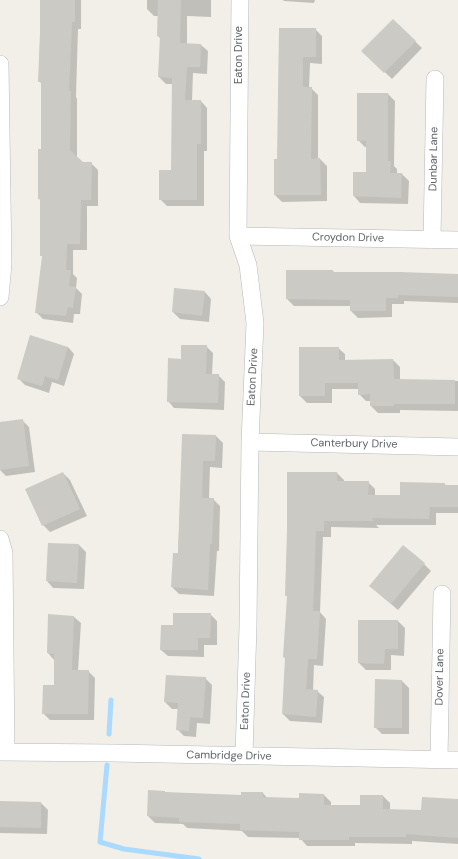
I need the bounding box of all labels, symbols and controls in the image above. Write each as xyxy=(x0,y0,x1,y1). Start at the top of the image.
street label: Eaton Drive xyxy=(232,26,246,84)
street label: Dunbar Lane xyxy=(427,127,441,191)
street label: Croydon Drive xyxy=(312,231,384,245)
street label: Eaton Drive xyxy=(245,348,261,406)
street label: Canterbury Drive xyxy=(310,437,398,451)
street label: Dover Lane xyxy=(433,648,447,706)
street label: Eaton Drive xyxy=(238,672,254,730)
street label: Cambridge Drive xyxy=(186,749,272,763)

